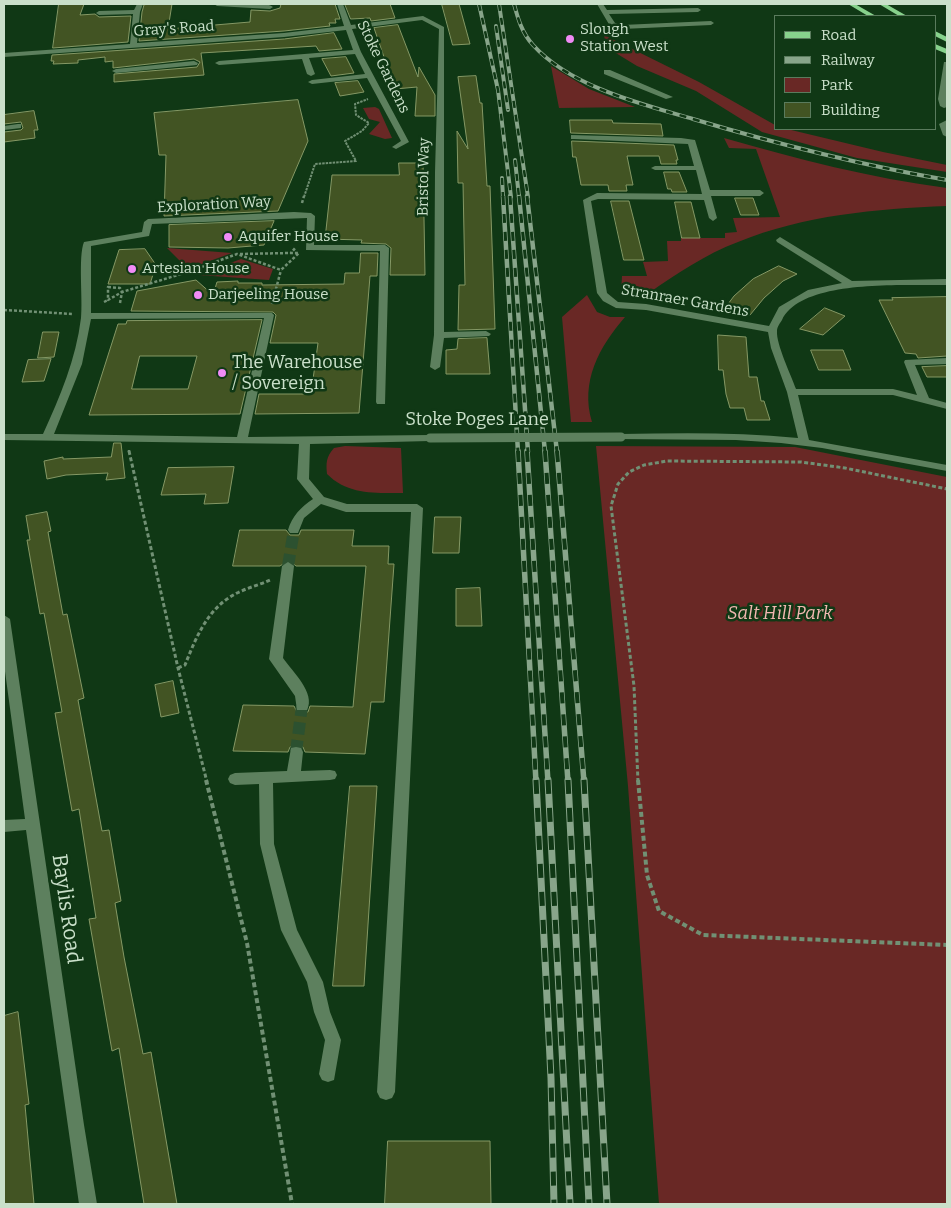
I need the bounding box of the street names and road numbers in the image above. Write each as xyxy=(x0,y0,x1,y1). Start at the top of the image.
street label: Gray's Road xyxy=(133,17,215,41)
street label: Stoke Gardens xyxy=(353,18,413,116)
street label: Bristol Way xyxy=(414,138,434,216)
street label: Exploration Way xyxy=(157,193,271,217)
street label: Stranraer Gardens xyxy=(620,281,750,321)
street label: Stoke Poges Lane xyxy=(405,409,549,431)
street label: Baylis Road xyxy=(46,852,86,966)

